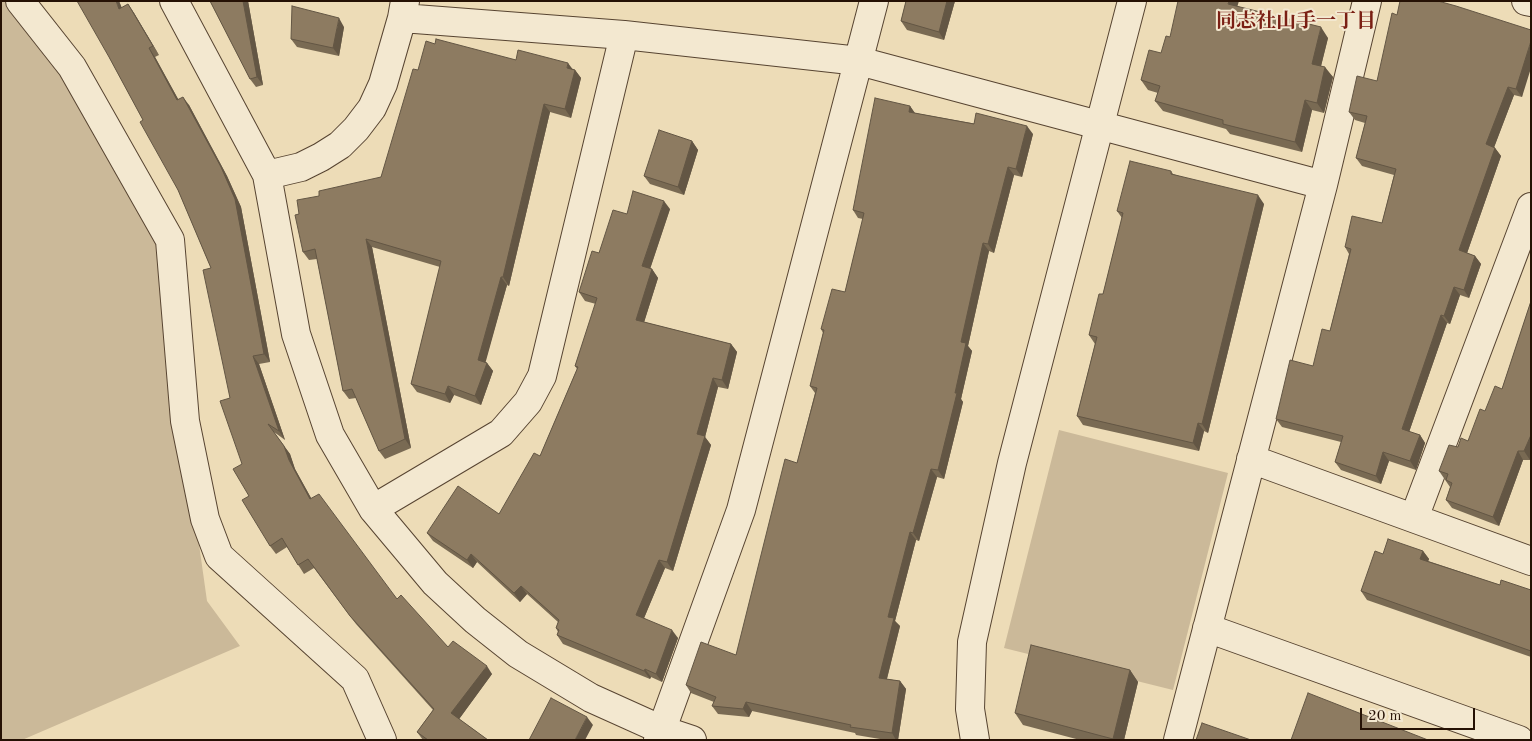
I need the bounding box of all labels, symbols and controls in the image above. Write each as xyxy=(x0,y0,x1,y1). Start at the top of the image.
district label: 同志社山手一丁目 xyxy=(1216,10,1376,34)
scale bar xyxy=(1362,698,1477,730)
text: 20 m xyxy=(1368,709,1402,724)

